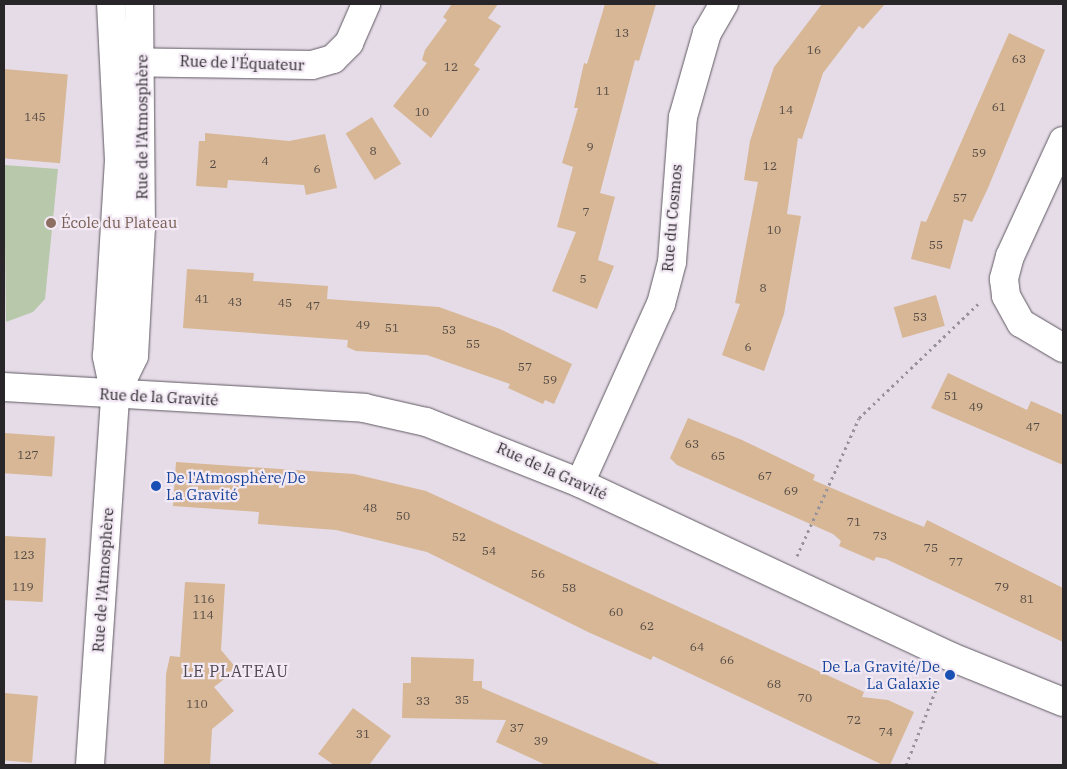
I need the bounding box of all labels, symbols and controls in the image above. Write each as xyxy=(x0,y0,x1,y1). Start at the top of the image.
house number: 13 xyxy=(615,26,629,40)
house number: 16 xyxy=(807,43,821,57)
street label: Rue de l'Équateur xyxy=(179,52,305,74)
house number: 63 xyxy=(1012,52,1026,66)
street label: Rue de l'Atmosphère xyxy=(133,55,151,199)
house number: 12 xyxy=(444,60,458,74)
house number: 11 xyxy=(596,84,610,98)
house number: 61 xyxy=(992,100,1006,114)
house number: 14 xyxy=(779,103,793,117)
house number: 10 xyxy=(415,105,429,119)
house number: 145 xyxy=(24,110,46,124)
house number: 9 xyxy=(586,140,594,154)
house number: 8 xyxy=(369,144,377,158)
house number: 59 xyxy=(972,146,986,160)
house number: 4 xyxy=(261,154,269,168)
house number: 2 xyxy=(209,157,217,171)
house number: 12 xyxy=(763,159,777,173)
house number: 6 xyxy=(313,162,321,176)
street label: Rue du Cosmos xyxy=(658,163,686,273)
house number: 57 xyxy=(953,191,967,205)
house number: 7 xyxy=(582,205,590,219)
place label: École du Plateau xyxy=(61,214,177,232)
marker: École du Plateau xyxy=(45,217,57,229)
house number: 10 xyxy=(767,223,781,237)
house number: 55 xyxy=(929,238,943,252)
house number: 5 xyxy=(579,272,587,286)
house number: 8 xyxy=(759,281,767,295)
house number: 41 xyxy=(195,292,209,306)
house number: 43 xyxy=(228,295,242,309)
house number: 45 xyxy=(278,296,292,310)
house number: 47 xyxy=(306,299,320,313)
house number: 53 xyxy=(913,310,927,324)
house number: 49 xyxy=(356,318,370,332)
house number: 51 xyxy=(385,321,399,335)
house number: 53 xyxy=(442,323,456,337)
house number: 55 xyxy=(466,337,480,351)
house number: 6 xyxy=(744,340,752,354)
house number: 57 xyxy=(518,360,532,374)
house number: 59 xyxy=(543,373,557,387)
street label: Rue de la Gravité xyxy=(99,385,219,409)
house number: 51 xyxy=(944,389,958,403)
house number: 49 xyxy=(969,400,983,414)
house number: 47 xyxy=(1026,420,1040,434)
house number: 63 xyxy=(685,437,699,451)
street label: Rue de la Gravité xyxy=(494,439,610,503)
house number: 127 xyxy=(17,448,39,462)
house number: 65 xyxy=(711,449,725,463)
place label: De l'Atmosphère/De La Gravité xyxy=(166,468,306,503)
house number: 67 xyxy=(758,469,772,483)
marker: De l'Atmosphère/De La Gravité xyxy=(150,480,162,492)
house number: 69 xyxy=(784,484,798,498)
house number: 48 xyxy=(363,501,377,515)
street label: Rue de l'Atmosphère xyxy=(89,507,117,653)
house number: 50 xyxy=(396,509,410,523)
house number: 71 xyxy=(847,515,861,529)
house number: 73 xyxy=(873,529,887,543)
house number: 52 xyxy=(452,530,466,544)
house number: 75 xyxy=(924,541,938,555)
house number: 54 xyxy=(482,544,496,558)
house number: 123 xyxy=(13,548,35,562)
house number: 77 xyxy=(949,555,963,569)
house number: 56 xyxy=(531,567,545,581)
house number: 119 xyxy=(12,580,34,594)
house number: 79 xyxy=(995,580,1009,594)
house number: 58 xyxy=(562,581,576,595)
house number: 116 xyxy=(193,592,215,606)
house number: 81 xyxy=(1020,592,1034,606)
house number: 60 xyxy=(609,605,623,619)
house number: 114 xyxy=(192,608,214,622)
house number: 62 xyxy=(640,619,654,633)
house number: 64 xyxy=(690,640,704,654)
house number: 66 xyxy=(720,653,734,667)
place label: De La Gravité/De La Galaxie xyxy=(822,657,940,692)
district label: LE PLATEAU xyxy=(182,661,290,681)
marker: De La Gravité/De La Galaxie xyxy=(944,669,956,681)
house number: 68 xyxy=(767,677,781,691)
house number: 70 xyxy=(798,691,812,705)
house number: 35 xyxy=(455,693,469,707)
house number: 33 xyxy=(416,694,430,708)
house number: 110 xyxy=(186,697,208,711)
house number: 72 xyxy=(847,713,861,727)
house number: 37 xyxy=(510,721,524,735)
house number: 74 xyxy=(879,725,893,739)
house number: 31 xyxy=(356,727,370,741)
house number: 39 xyxy=(534,734,548,748)

